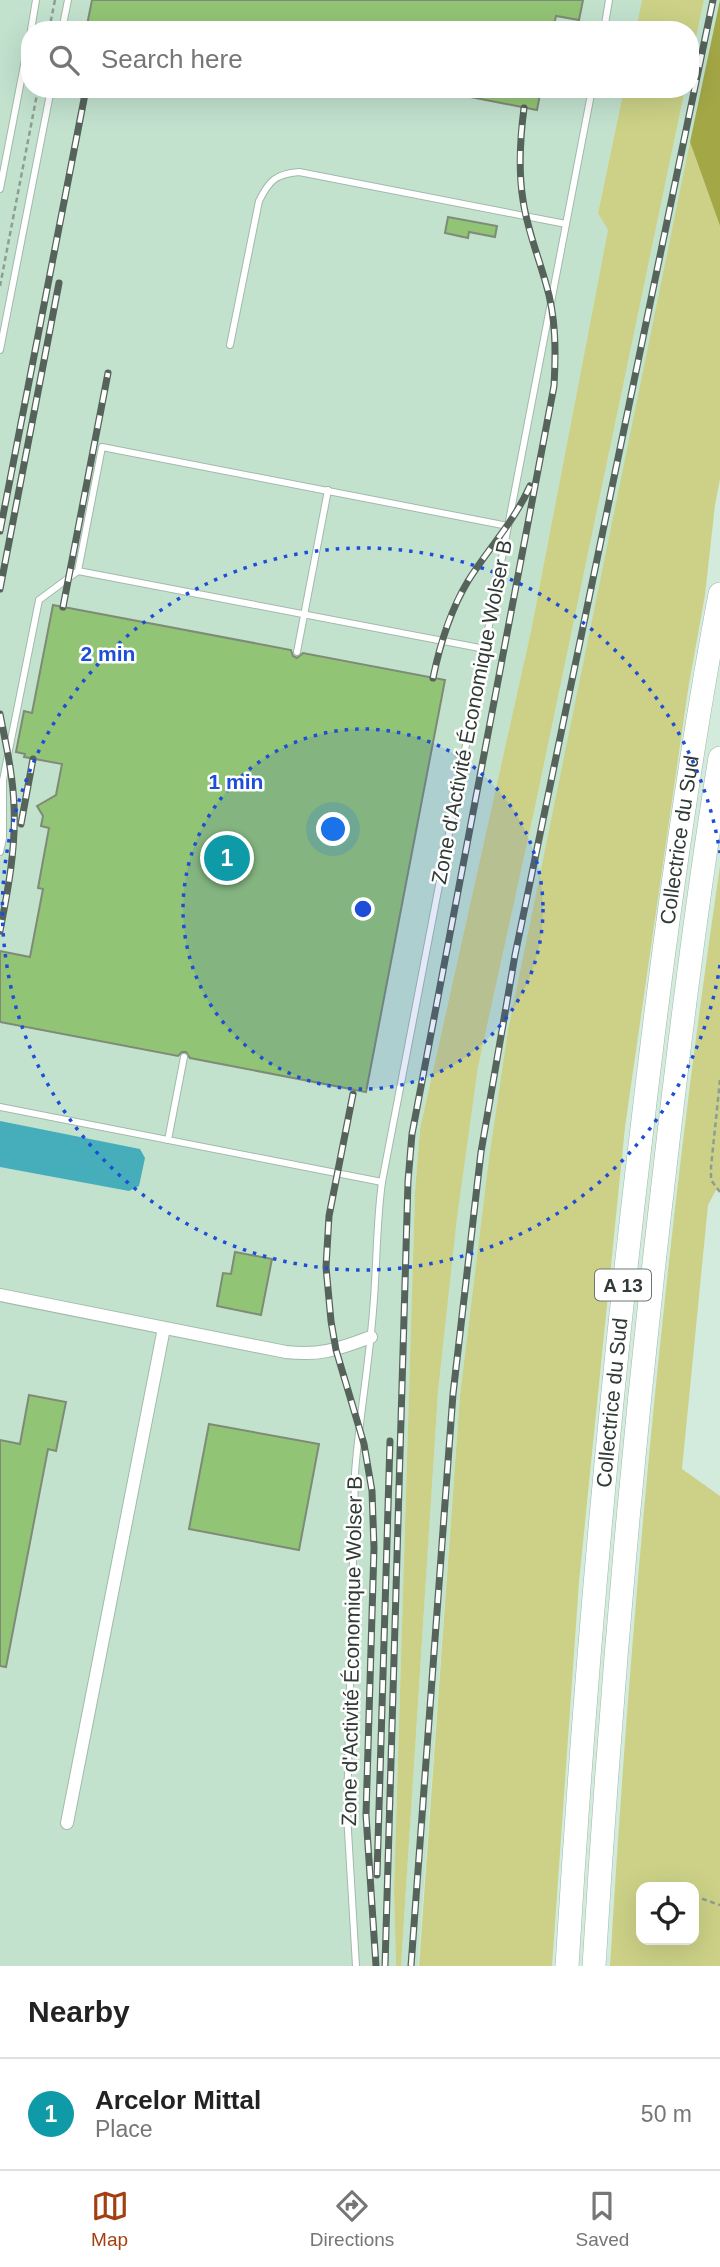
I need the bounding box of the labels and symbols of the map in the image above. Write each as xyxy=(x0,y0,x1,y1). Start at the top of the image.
street label: Zone d'Activité Économique Wolser B xyxy=(427,538,516,886)
text: 2 min xyxy=(81,642,135,665)
street label: Collectrice du Sud xyxy=(655,754,703,926)
text: 1 min xyxy=(209,770,263,793)
your location xyxy=(316,812,350,846)
pin: 1 xyxy=(204,832,250,884)
centre of rings xyxy=(351,897,375,921)
road number: A 13 xyxy=(595,1270,651,1301)
street label: Collectrice du Sud xyxy=(592,1317,632,1489)
street label: Zone d'Activité Économique Wolser B xyxy=(337,1476,366,1826)

